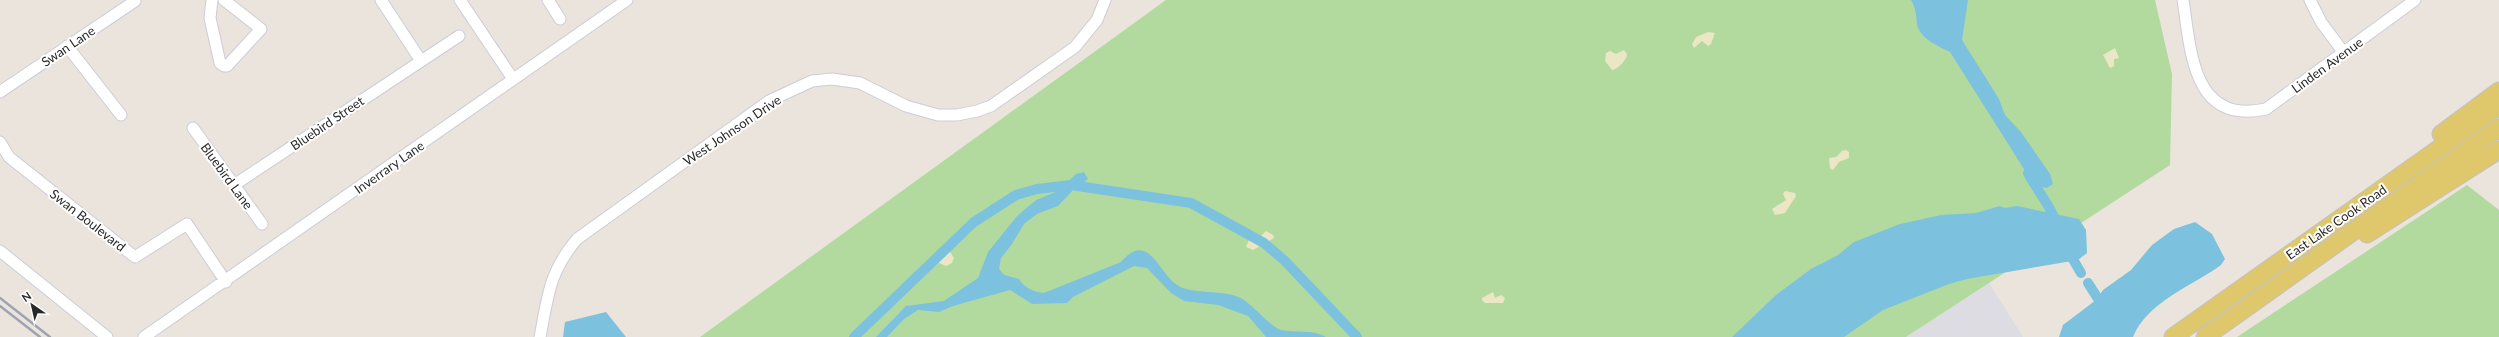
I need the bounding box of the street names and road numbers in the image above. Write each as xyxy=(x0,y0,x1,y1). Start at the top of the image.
street label: Swan Lane xyxy=(38,22,98,70)
street label: Linden Avenue xyxy=(2288,34,2366,96)
street label: West Johnson Drive xyxy=(680,91,784,169)
street label: Bluebird Street xyxy=(287,92,367,153)
street label: Inverrary Lane xyxy=(351,137,427,197)
street label: Bluebird Lane xyxy=(198,140,257,212)
street label: East Lake Cook Road xyxy=(2283,181,2389,263)
street label: Swan Boulevard xyxy=(47,186,129,254)

